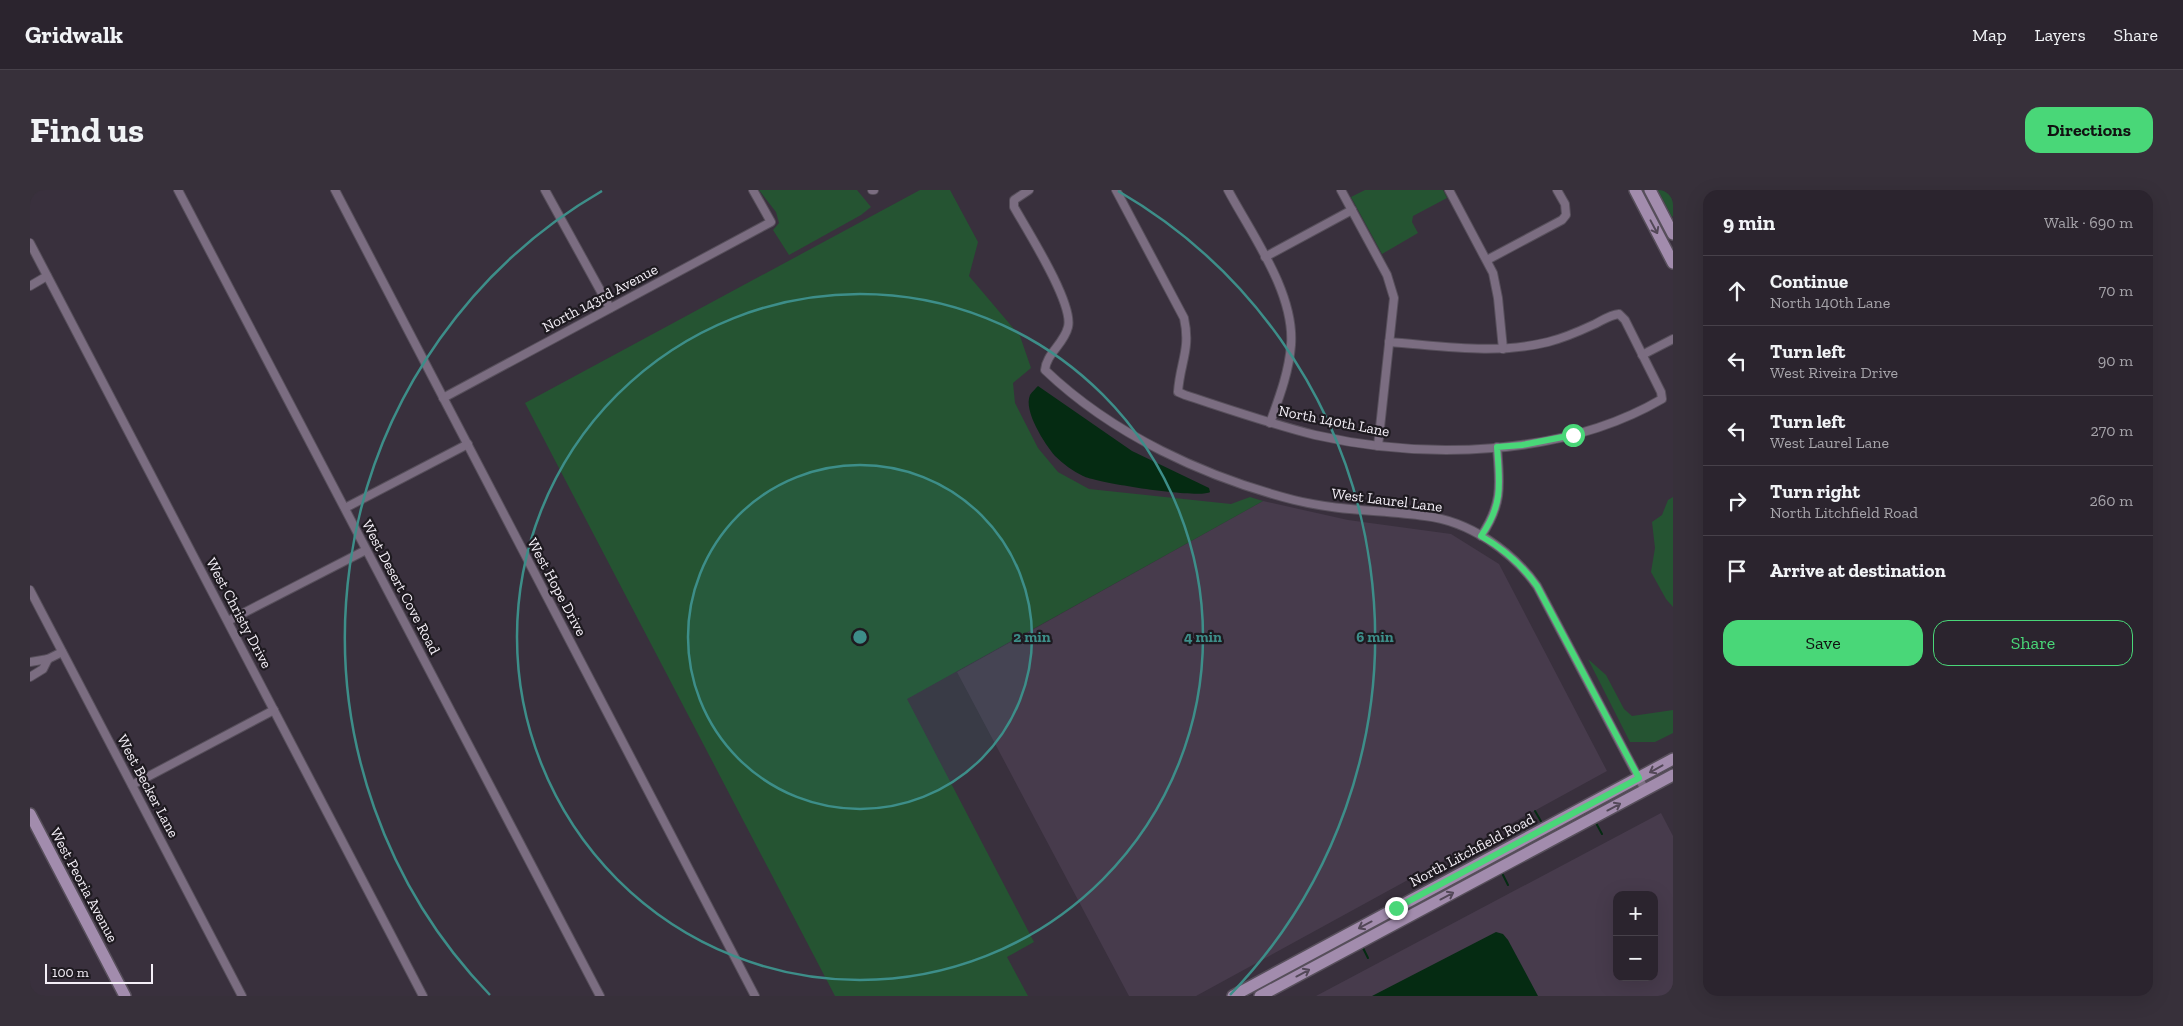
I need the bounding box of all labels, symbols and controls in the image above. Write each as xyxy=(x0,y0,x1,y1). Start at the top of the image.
text: Gridwalk xyxy=(25,20,123,49)
text: Map xyxy=(1972,24,2007,46)
text: Layers xyxy=(2035,24,2086,46)
text: Share xyxy=(2114,24,2158,46)
button: Directions xyxy=(2025,107,2153,153)
text: Find us xyxy=(30,109,144,151)
text: 9 min xyxy=(1723,210,1775,235)
text: Walk · 690 m xyxy=(2044,213,2133,232)
one-way arrow xyxy=(1649,219,1659,234)
street label: North 143rd Avenue xyxy=(539,260,661,336)
text: Continue xyxy=(1770,270,1848,293)
icon: ahead xyxy=(1723,277,1751,305)
text: 70 m xyxy=(2099,281,2133,300)
text: North 140th Lane xyxy=(1770,293,1890,312)
text: Turn left xyxy=(1770,340,1845,363)
icon: left xyxy=(1723,347,1751,375)
text: 90 m xyxy=(2098,351,2133,370)
text: West Riveira Drive xyxy=(1770,363,1898,382)
street label: North 140th Lane xyxy=(1277,401,1391,441)
text: Turn left xyxy=(1770,410,1845,433)
icon: left xyxy=(1723,417,1751,445)
text: 270 m xyxy=(2091,421,2133,440)
route start xyxy=(1562,424,1585,447)
text: West Laurel Lane xyxy=(1770,433,1889,452)
text: Turn right xyxy=(1770,480,1860,503)
street label: West Laurel Lane xyxy=(1331,484,1443,516)
icon: right xyxy=(1723,487,1751,515)
text: 260 m xyxy=(2090,491,2133,510)
text: North Litchfield Road xyxy=(1770,503,1918,522)
street label: West Desert Cove Road xyxy=(358,517,444,658)
street label: West Hope Drive xyxy=(524,535,590,639)
street label: West Christy Drive xyxy=(202,555,276,671)
icon: arrive xyxy=(1723,557,1751,585)
text: Arrive at destination xyxy=(1770,559,1946,582)
button: Save xyxy=(1723,620,1923,666)
button: Share xyxy=(1933,620,2133,666)
centre of rings xyxy=(851,628,869,646)
text: 2 min xyxy=(1013,628,1051,646)
text: 4 min xyxy=(1184,628,1222,646)
text: 6 min xyxy=(1356,628,1394,646)
street label: West Becker Lane xyxy=(113,731,183,841)
one-way arrow xyxy=(1649,764,1664,774)
one-way arrow xyxy=(1606,801,1620,811)
street label: North Litchfield Road xyxy=(1407,809,1538,891)
street label: West Peoria Avenue xyxy=(46,825,122,945)
one-way arrow xyxy=(1439,891,1454,901)
map controls xyxy=(1613,891,1658,981)
button: + xyxy=(1613,891,1658,936)
route end xyxy=(1385,897,1408,920)
one-way arrow xyxy=(1358,921,1373,930)
button: − xyxy=(1613,936,1658,981)
scale bar xyxy=(45,961,152,984)
text: 100 m xyxy=(52,964,89,981)
one-way arrow xyxy=(1296,968,1311,978)

